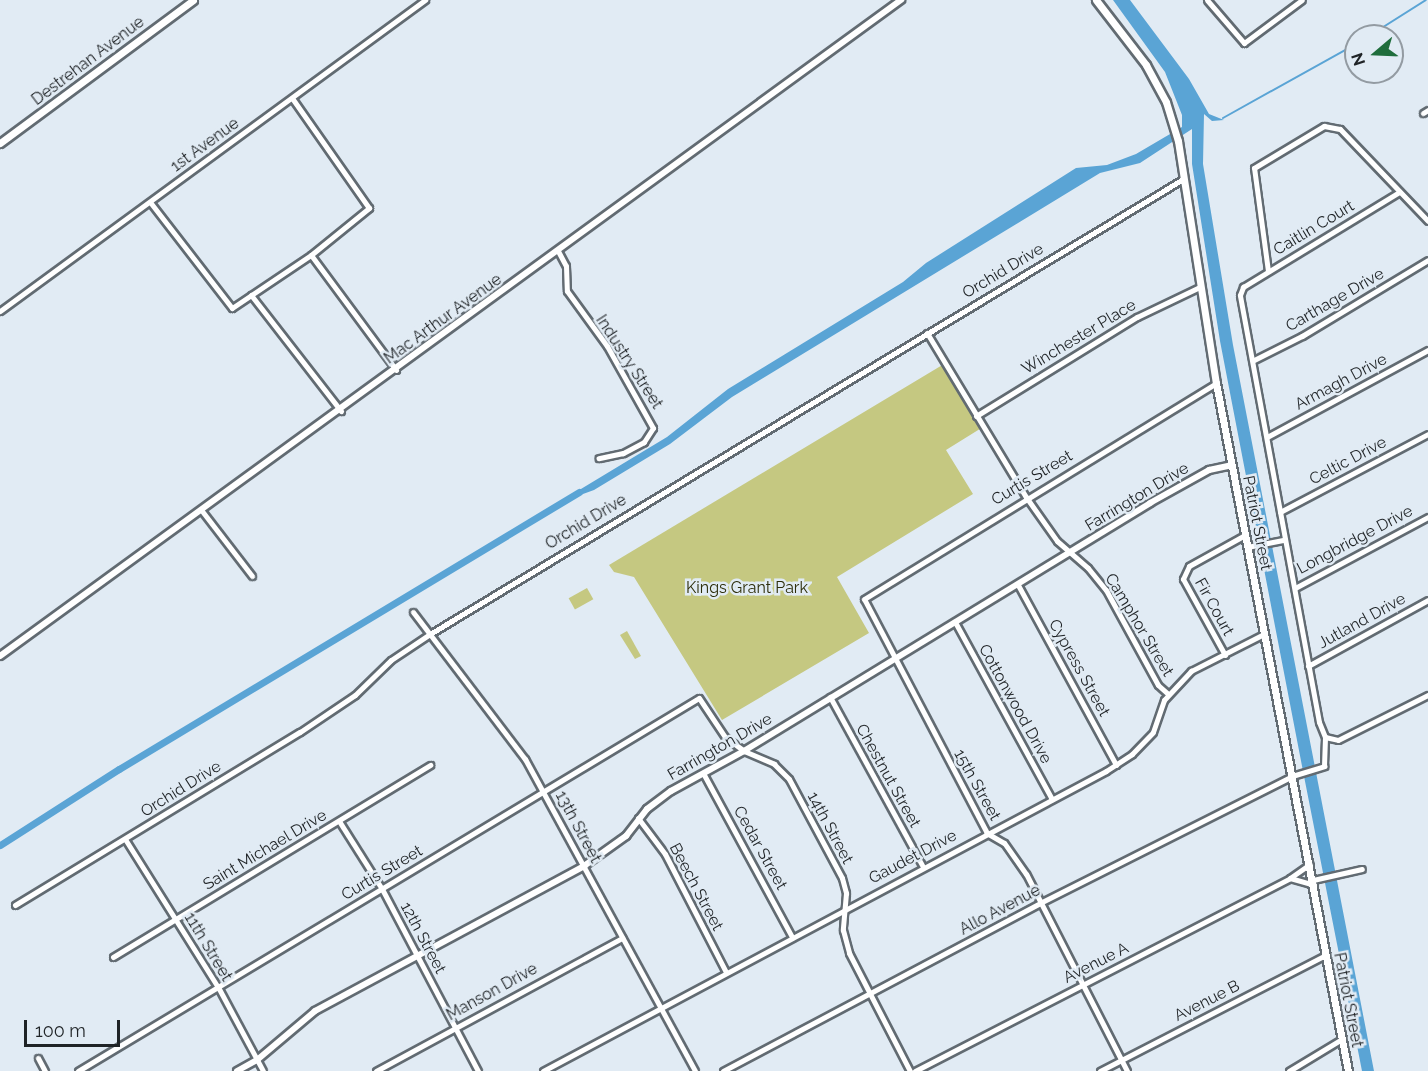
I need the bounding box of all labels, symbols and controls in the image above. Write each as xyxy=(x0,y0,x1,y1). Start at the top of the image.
street label: Destrehan Avenue xyxy=(28,12,148,110)
north arrow xyxy=(1344,24,1404,84)
text: N xyxy=(1347,51,1369,68)
street label: 1st Avenue xyxy=(167,114,243,176)
street label: Caitlin Court xyxy=(1270,196,1358,260)
street label: Orchid Drive xyxy=(959,239,1047,303)
street label: Carthage Drive xyxy=(1282,264,1388,336)
street label: Mac Arthur Avenue xyxy=(380,270,506,368)
street label: Winchester Place xyxy=(1018,295,1140,379)
street label: Industry Street xyxy=(591,311,667,413)
street label: Armagh Drive xyxy=(1292,350,1390,414)
street label: Celtic Drive xyxy=(1306,433,1390,489)
street label: Curtis Street xyxy=(988,446,1076,510)
street label: Farrington Drive xyxy=(1082,459,1192,535)
street label: Patriot Street xyxy=(1238,474,1276,572)
street label: Orchid Drive xyxy=(542,490,630,554)
street label: Longbridge Drive xyxy=(1294,501,1416,579)
street label: Camphor Street xyxy=(1101,570,1177,680)
street label: Fir Court xyxy=(1190,575,1238,639)
park label: Kings Grant Park xyxy=(686,578,808,598)
street label: Jutland Drive xyxy=(1315,589,1409,653)
street label: Cypress Street xyxy=(1044,616,1114,720)
street label: Cottonwood Drive xyxy=(974,641,1056,767)
street label: Farrington Drive xyxy=(664,709,776,785)
street label: Chestnut Street xyxy=(852,721,924,831)
street label: 15th Street xyxy=(950,746,1004,824)
street label: Orchid Drive xyxy=(137,757,225,821)
street label: 13th Street xyxy=(551,788,605,866)
street label: 14th Street xyxy=(803,789,857,867)
street label: Cedar Street xyxy=(729,803,791,893)
street label: Saint Michael Drive xyxy=(200,805,330,895)
street label: Gaudet Drive xyxy=(866,826,960,888)
street label: Beech Street xyxy=(665,840,727,934)
street label: Curtis Street xyxy=(338,841,426,905)
street label: Allo Avenue xyxy=(956,881,1044,939)
street label: 12th Street xyxy=(396,899,450,977)
street label: 11th Street xyxy=(180,909,236,985)
street label: Avenue A xyxy=(1060,938,1132,988)
street label: Patriot Street xyxy=(1329,951,1367,1049)
street label: Manson Drive xyxy=(443,959,541,1025)
street label: Avenue B xyxy=(1171,976,1243,1026)
scale bar xyxy=(27,1008,123,1046)
text: 100 m xyxy=(35,1020,86,1041)

